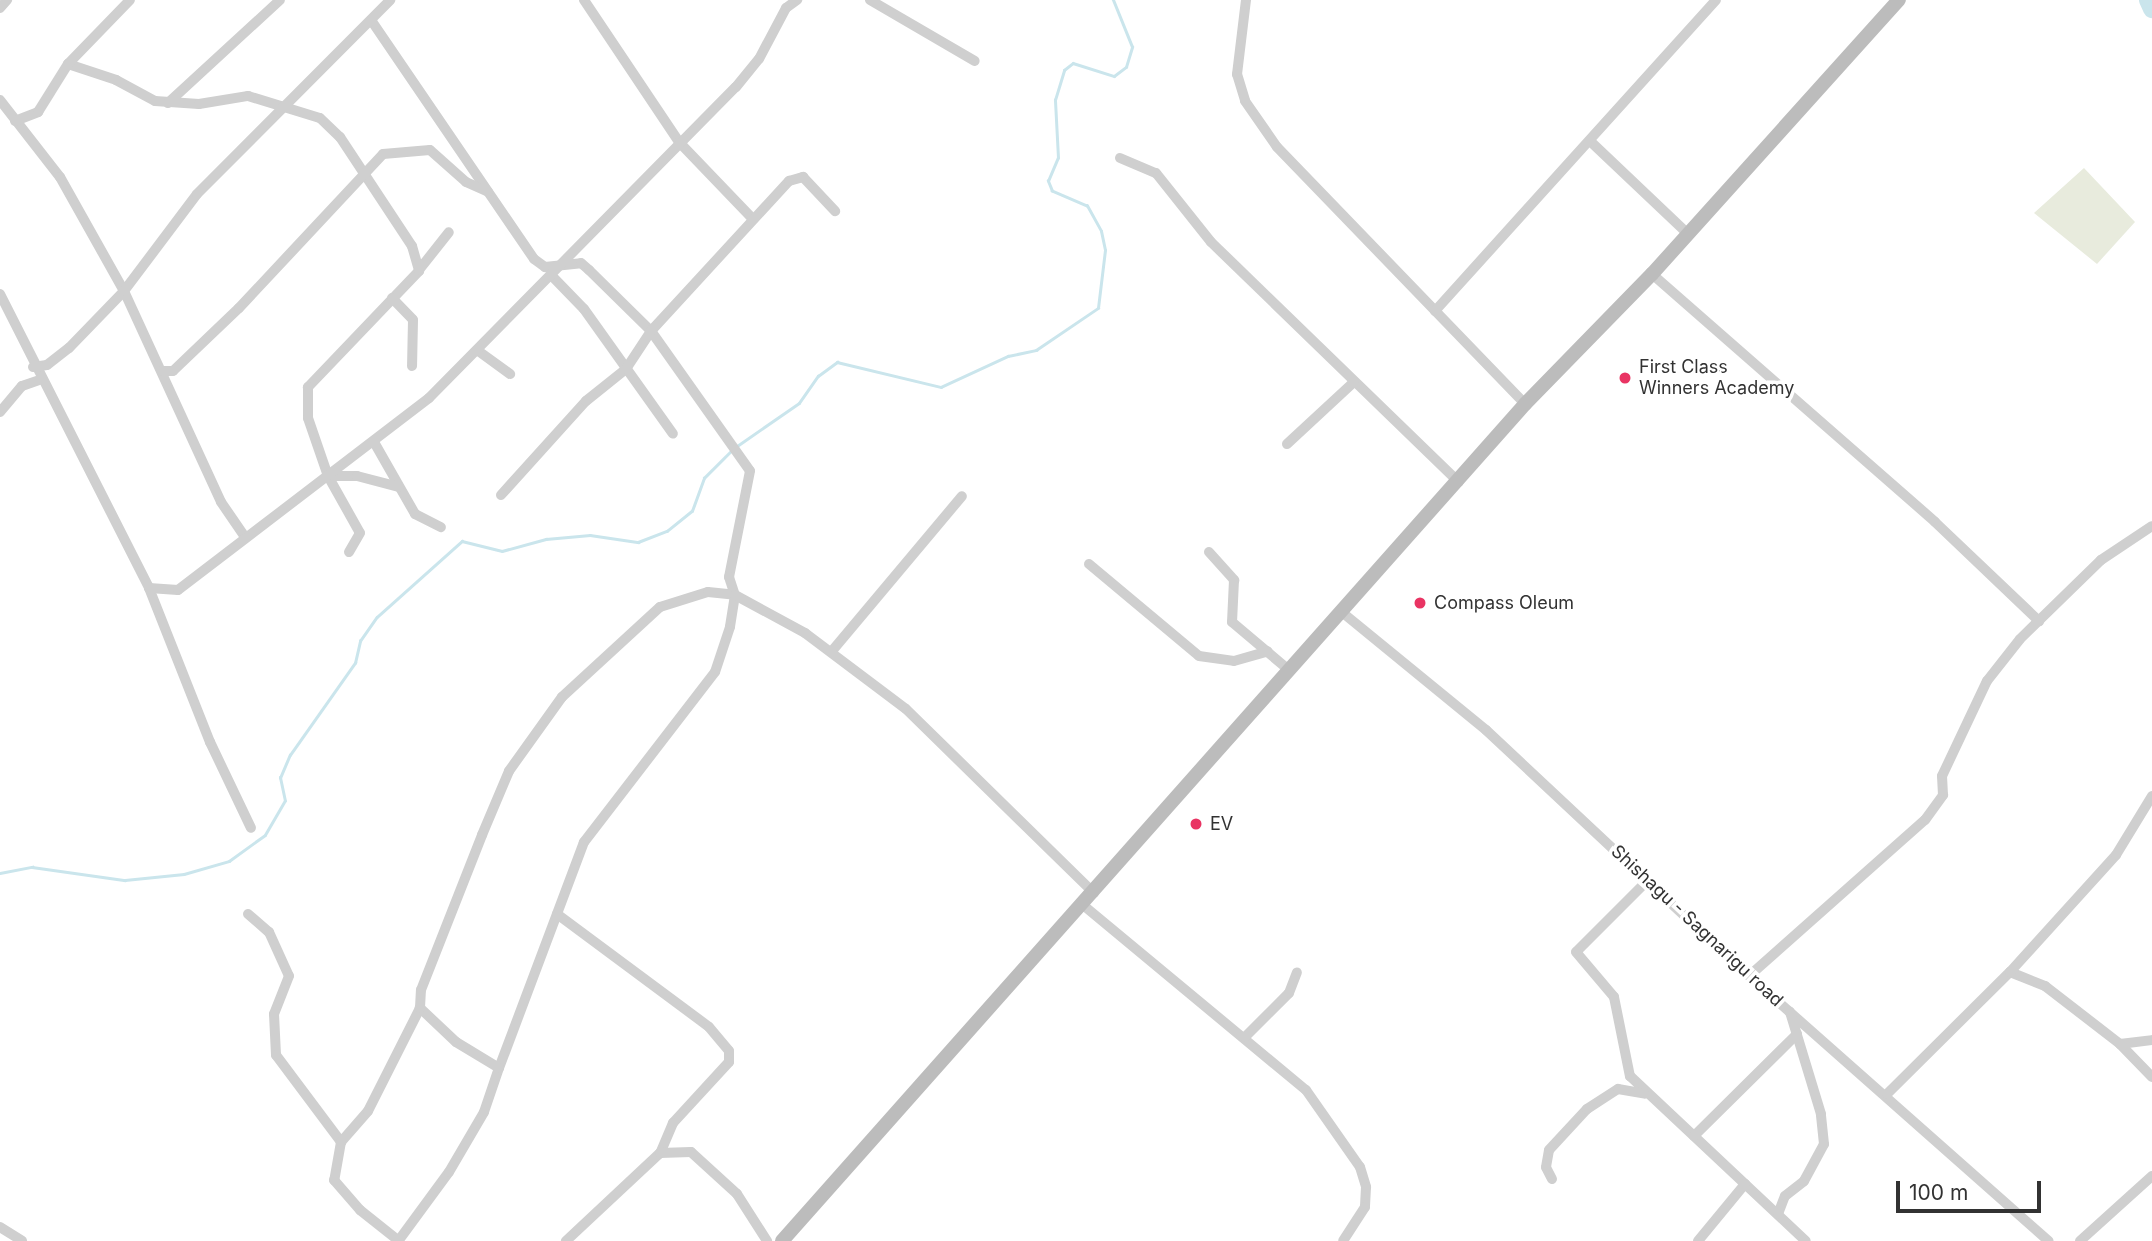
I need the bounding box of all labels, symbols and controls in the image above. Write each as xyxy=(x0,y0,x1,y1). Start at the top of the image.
place label: First Class Winners Academy xyxy=(1639,357,1794,400)
marker: First Class Winners Academy xyxy=(1617,370,1633,386)
place label: Compass Oleum xyxy=(1434,592,1574,614)
marker: Compass Oleum xyxy=(1412,595,1428,611)
place label: EV xyxy=(1210,813,1233,835)
marker: EV xyxy=(1188,816,1204,832)
street label: Shishagu - Sagnarigu road xyxy=(1607,841,1787,1011)
scale bar xyxy=(1900,1168,2045,1212)
text: 100 m xyxy=(1909,1180,1968,1205)

